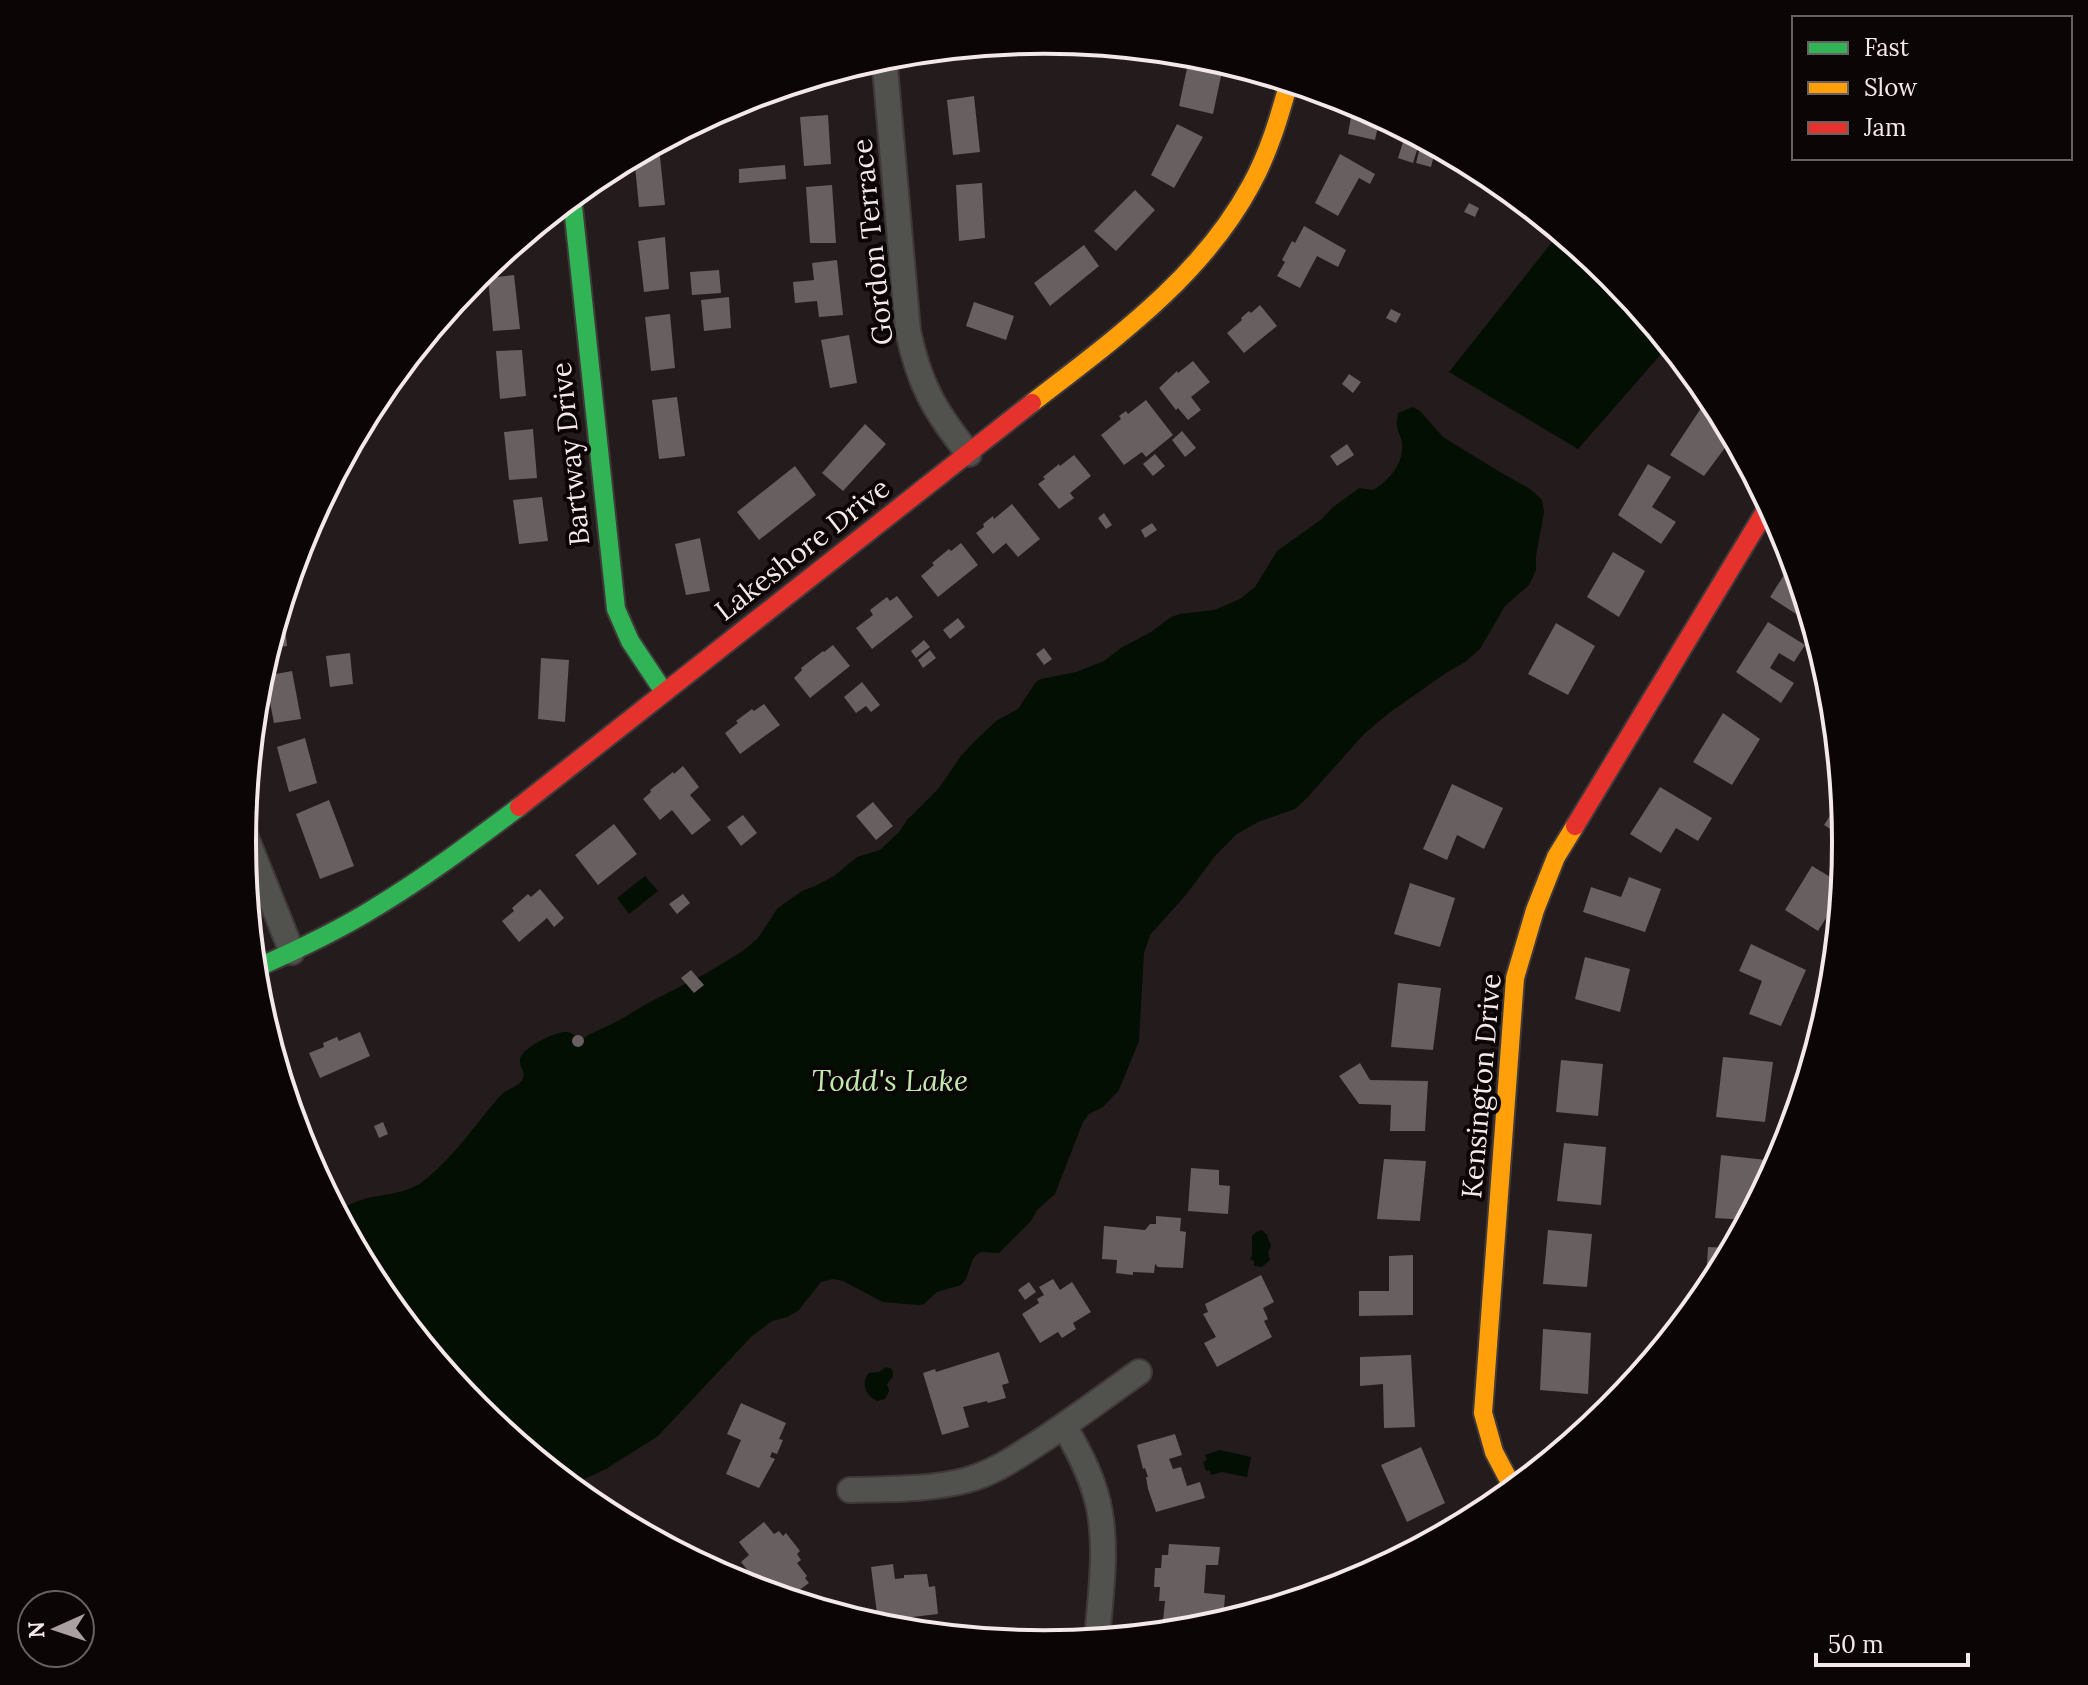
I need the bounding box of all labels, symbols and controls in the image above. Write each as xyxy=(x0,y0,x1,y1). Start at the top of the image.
legend xyxy=(1792,16,2072,160)
text: Fast xyxy=(1864,32,1910,63)
text: Slow xyxy=(1864,72,1918,103)
text: Jam xyxy=(1863,112,1906,143)
street label: Gordon Terrace xyxy=(843,137,901,347)
street label: Bartway Drive xyxy=(542,361,598,547)
street label: Lakeshore Drive xyxy=(707,470,897,628)
street label: Kensington Drive xyxy=(1453,972,1509,1200)
water label: Todd's Lake xyxy=(812,1061,968,1099)
north arrow xyxy=(16,1589,96,1669)
scale bar xyxy=(1816,1617,1968,1667)
text: N xyxy=(22,1621,50,1639)
text: 50 m xyxy=(1828,1629,1884,1660)

